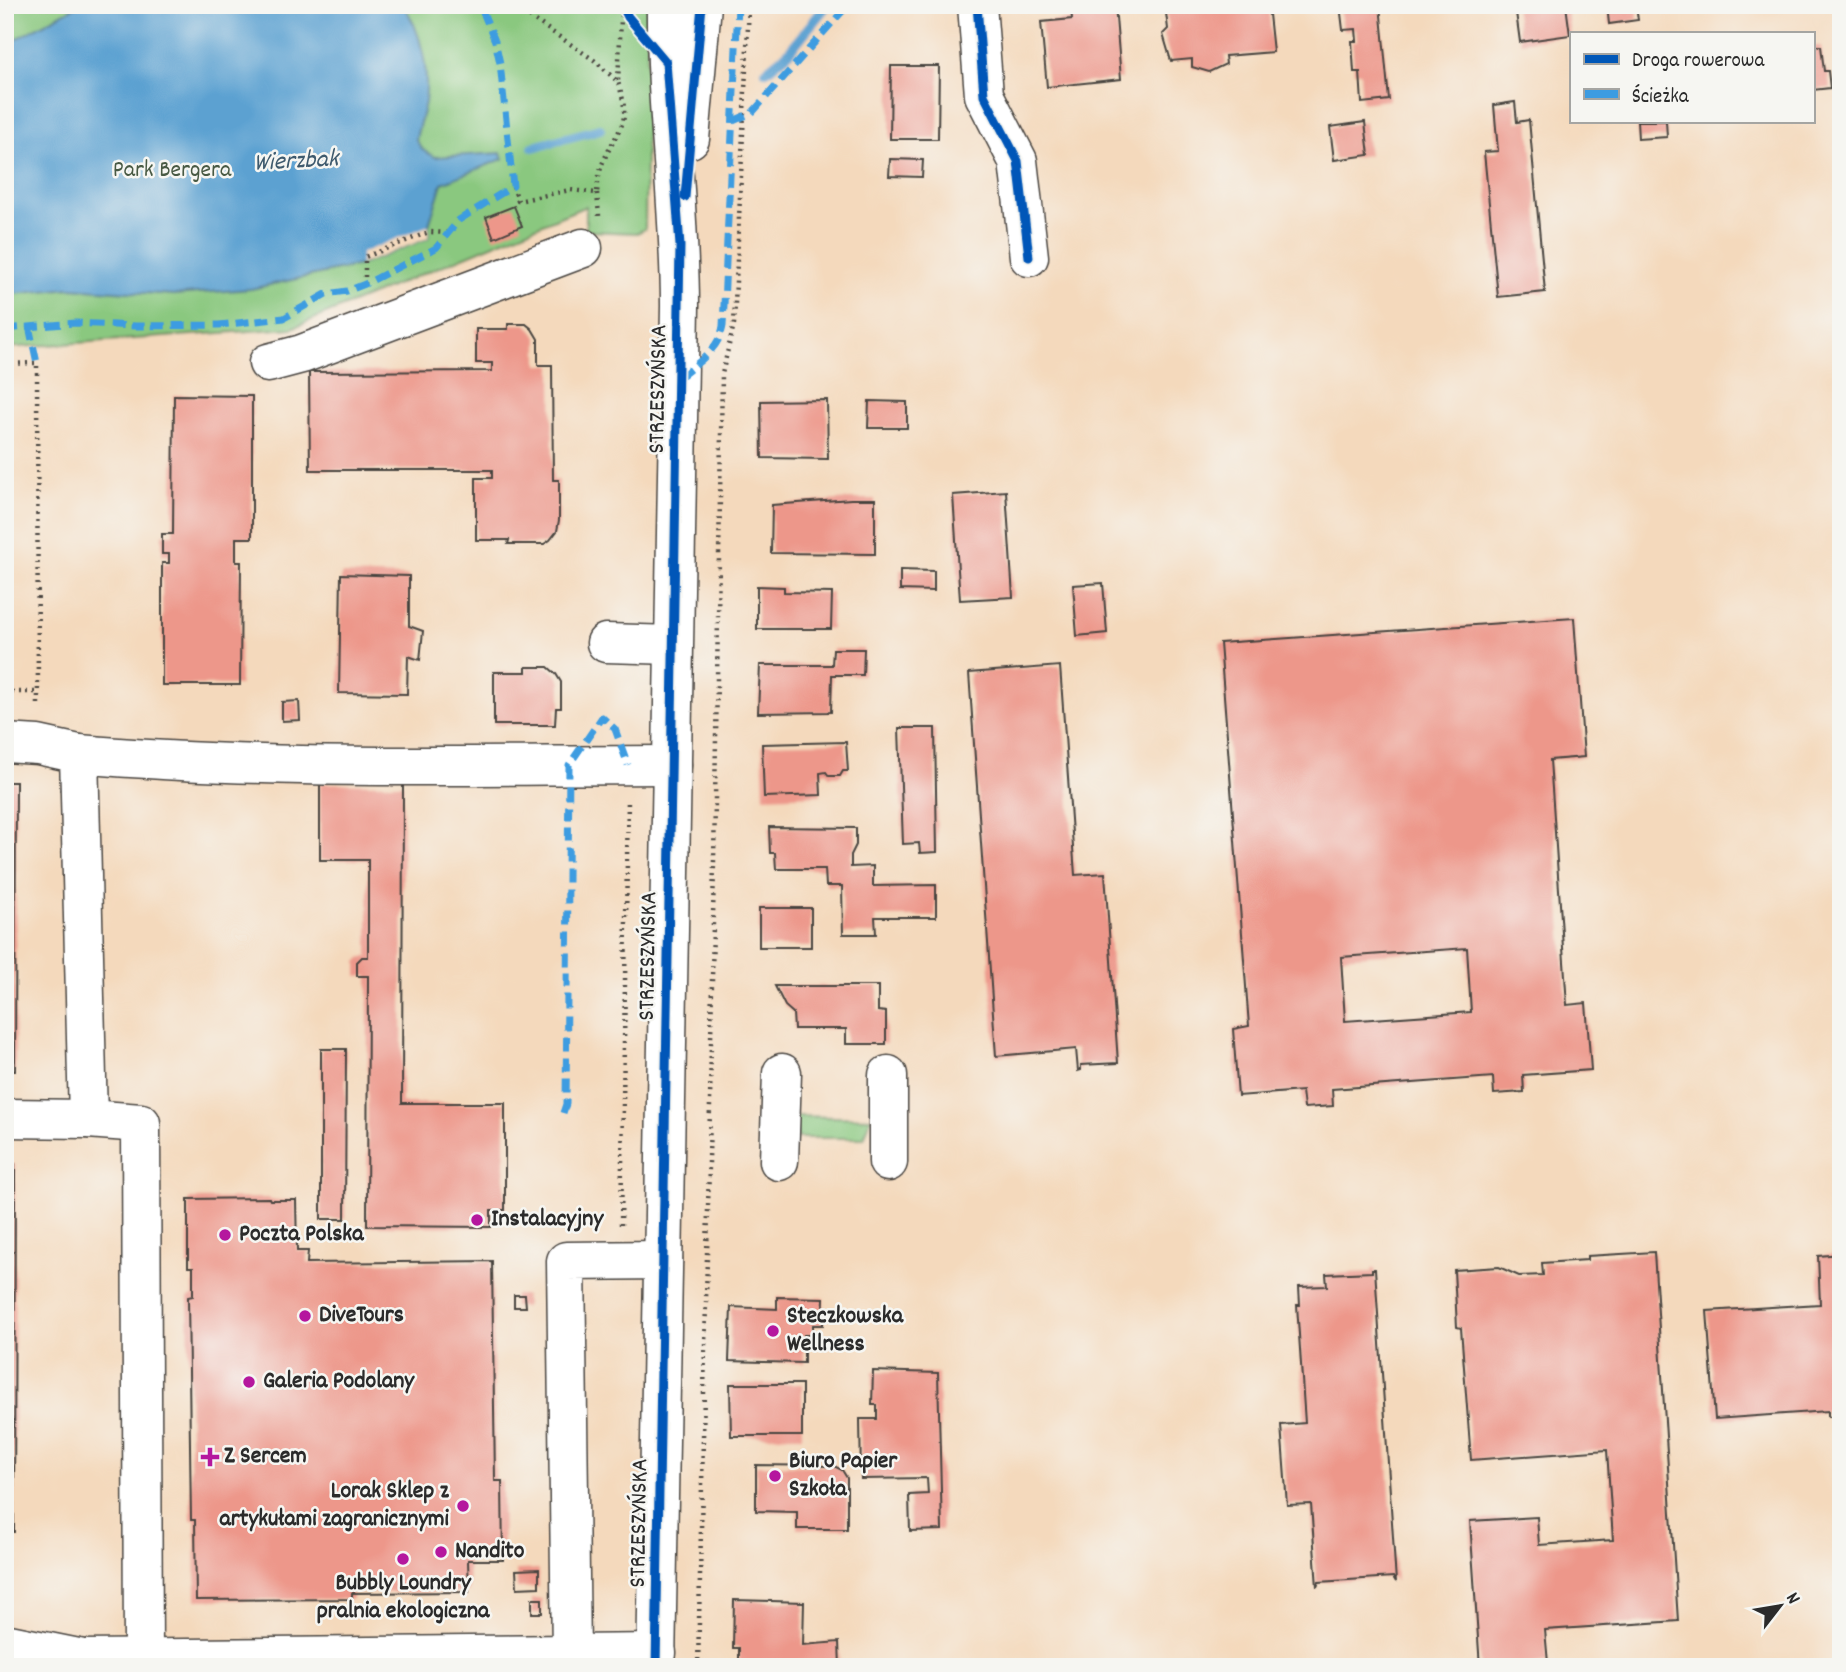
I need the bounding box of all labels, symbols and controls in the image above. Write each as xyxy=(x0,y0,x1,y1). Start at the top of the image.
legend xyxy=(1570,32,1814,122)
text: Droga rowerowa xyxy=(1632,47,1765,77)
text: Ścieżka xyxy=(1632,83,1690,113)
water label: Wierzbak xyxy=(253,141,342,183)
park label: Park Bergera xyxy=(113,154,232,188)
street label: STRZESZYŃSKA xyxy=(641,324,677,454)
street label: STRZESZYŃSKA xyxy=(631,891,667,1021)
place label: Instalacyjny xyxy=(491,1203,604,1237)
marker: Instalacyjny xyxy=(469,1212,485,1228)
place label: Poczta Polska xyxy=(239,1218,364,1252)
marker: Poczta Polska xyxy=(217,1227,233,1243)
place label: DiveTours xyxy=(319,1299,404,1333)
place label: Steczkowska Wellness xyxy=(787,1300,904,1362)
marker: DiveTours xyxy=(297,1308,313,1324)
marker: Steczkowska Wellness xyxy=(765,1323,781,1339)
place label: Galeria Podolany xyxy=(263,1365,415,1399)
marker: Galeria Podolany xyxy=(241,1374,257,1390)
place label: Z Sercem xyxy=(224,1440,307,1474)
place label: Biuro Papier Szkoła xyxy=(789,1445,898,1507)
marker: Z Sercem xyxy=(202,1449,218,1465)
street label: STRZESZYŃSKA xyxy=(622,1458,658,1588)
marker: Biuro Papier Szkoła xyxy=(767,1468,783,1484)
place label: Lorak Sklep z artykułami zagranicznymi xyxy=(219,1475,450,1537)
marker: Lorak Sklep z artykułami zagranicznymi xyxy=(455,1498,471,1514)
place label: Nandito xyxy=(455,1535,525,1569)
marker: Nandito xyxy=(433,1544,449,1560)
marker: Bubbly Loundry pralnia ekologiczna xyxy=(395,1551,411,1567)
place label: Bubbly Loundry pralnia ekologiczna xyxy=(317,1567,490,1629)
north arrow xyxy=(1744,1570,1814,1640)
text: N xyxy=(1778,1588,1806,1610)

